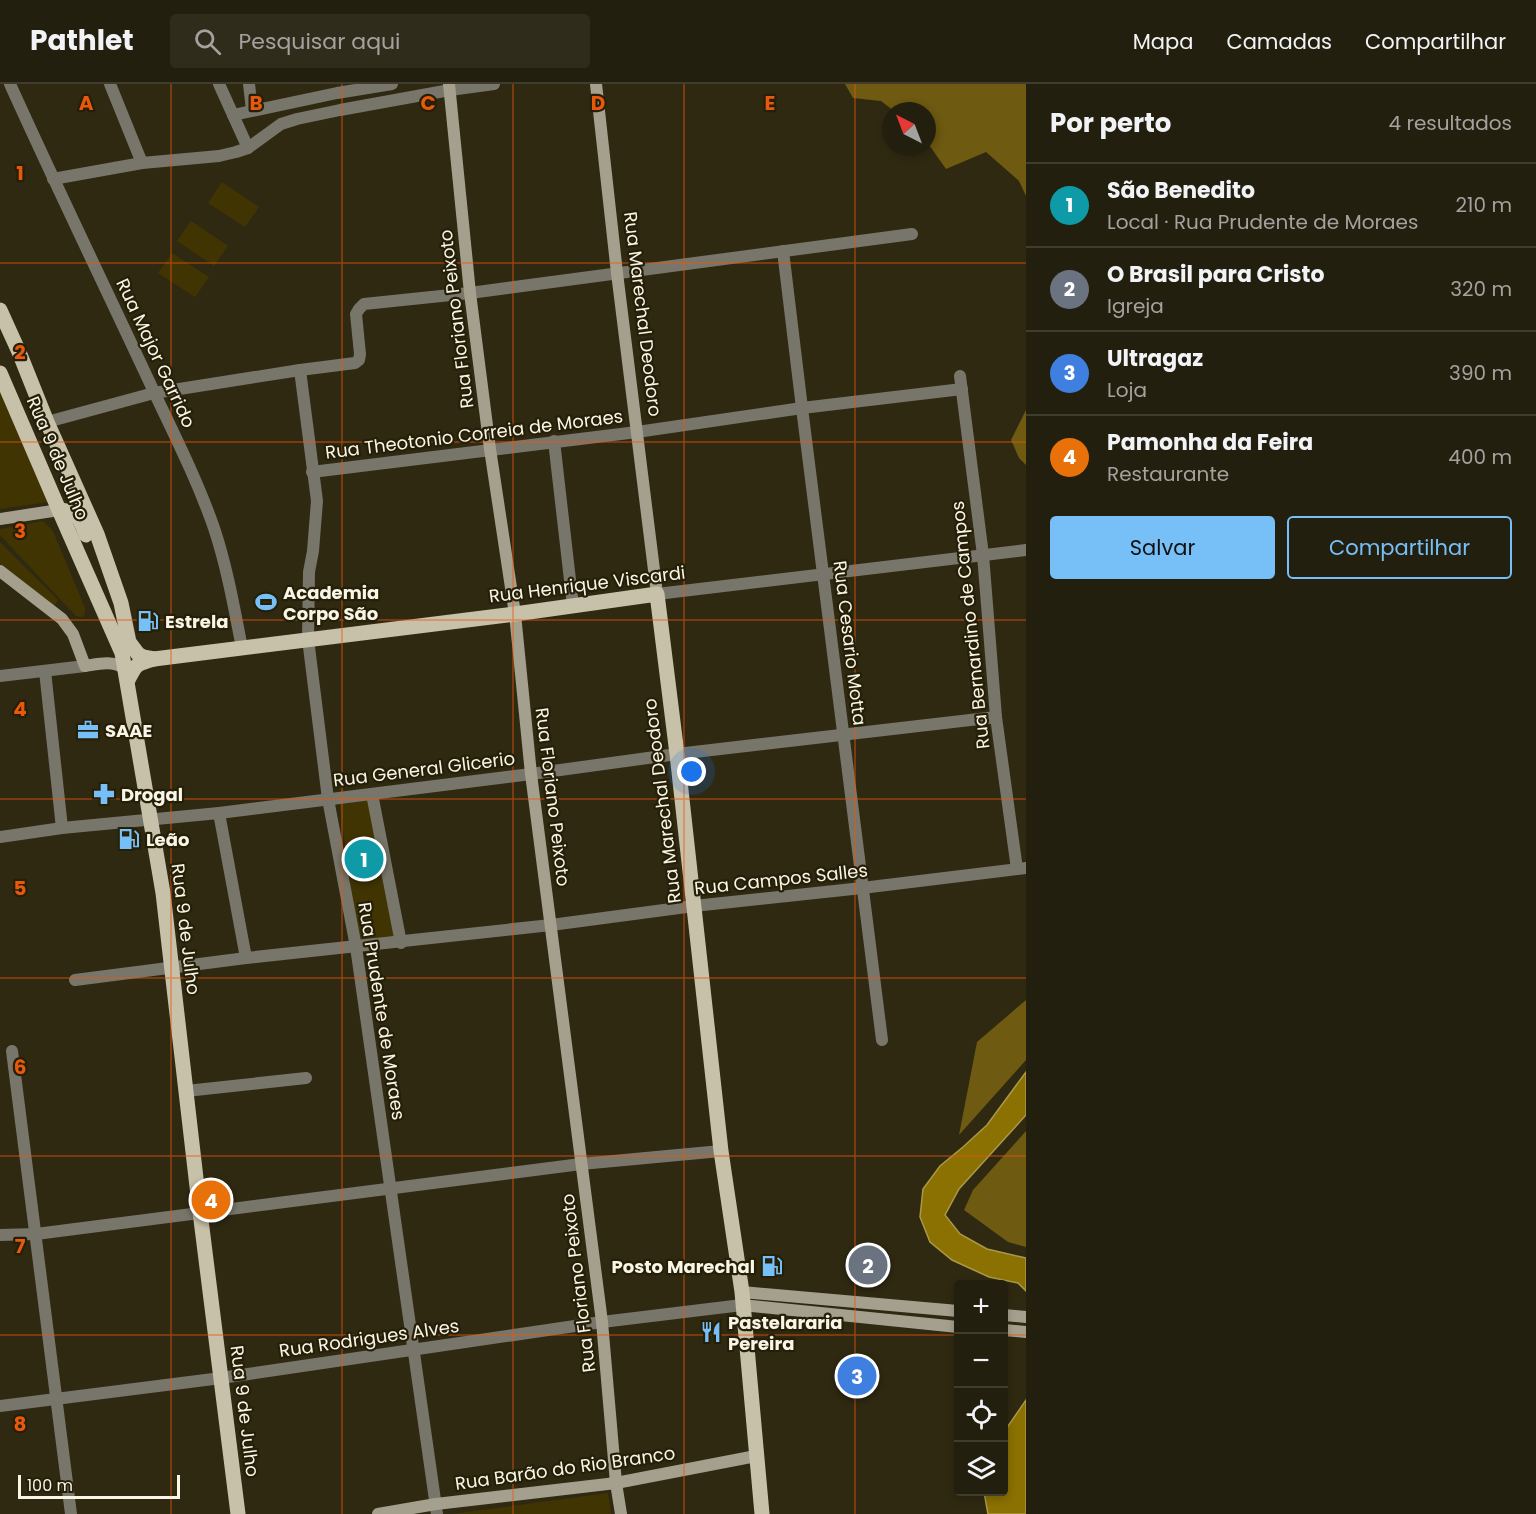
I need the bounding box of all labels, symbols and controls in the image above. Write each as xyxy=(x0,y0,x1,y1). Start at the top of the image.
search box xyxy=(170,14,590,68)
text: Pathlet xyxy=(30,21,134,60)
icon: search xyxy=(191,25,224,58)
text: Pesquisar aqui xyxy=(239,26,401,57)
text: Mapa xyxy=(1133,27,1193,56)
text: Camadas xyxy=(1226,27,1332,56)
text: Compartilhar xyxy=(1365,27,1506,56)
text: A xyxy=(79,89,94,117)
text: B xyxy=(249,89,263,117)
text: C xyxy=(420,89,436,117)
text: D xyxy=(591,89,605,117)
text: E xyxy=(765,89,775,117)
north arrow xyxy=(882,102,936,156)
text: Por perto xyxy=(1050,105,1171,141)
text: 4 resultados xyxy=(1389,109,1512,137)
text: 1 xyxy=(16,159,24,187)
text: São Benedito xyxy=(1107,175,1255,206)
text: 1 xyxy=(1066,191,1073,219)
text: 210 m xyxy=(1456,191,1512,219)
text: Local · Rua Prudente de Moraes xyxy=(1107,208,1418,236)
street label: Rua Marechal Deodoro xyxy=(618,210,668,418)
street label: Rua Floriano Peixoto xyxy=(433,228,479,410)
text: O Brasil para Cristo xyxy=(1107,259,1325,290)
street label: Rua Major Garrido xyxy=(110,274,202,432)
text: 2 xyxy=(1064,275,1075,303)
text: 320 m xyxy=(1450,275,1512,303)
text: Igreja xyxy=(1107,292,1164,320)
text: 2 xyxy=(14,338,26,366)
text: Ultragaz xyxy=(1107,343,1203,374)
text: 3 xyxy=(1063,359,1076,387)
text: 390 m xyxy=(1449,359,1512,387)
text: Loja xyxy=(1107,376,1147,404)
street label: Rua 9 de Julho xyxy=(21,392,95,524)
street label: Rua Theotonio Correia de Moraes xyxy=(324,403,624,465)
text: Pamonha da Feira xyxy=(1107,427,1313,458)
text: 4 xyxy=(1063,443,1076,471)
text: 400 m xyxy=(1448,443,1512,471)
text: Restaurante xyxy=(1107,460,1229,488)
street label: Rua Bernardino de Campos xyxy=(945,500,995,750)
button: Salvar xyxy=(1050,516,1275,579)
button: Compartilhar xyxy=(1287,516,1512,579)
text: 3 xyxy=(14,517,26,545)
street label: Rua Cesario Motta xyxy=(827,559,873,727)
street label: Rua Henrique Viscardi xyxy=(487,560,687,608)
place label: Academia Corpo São xyxy=(283,580,379,626)
sports icon: Academia Corpo São xyxy=(254,590,278,614)
fuel station icon: Estrela xyxy=(136,609,160,633)
place label: Estrela xyxy=(165,609,228,634)
text: 4 xyxy=(13,695,27,723)
street label: Rua Marechal Deodoro xyxy=(637,697,687,905)
street label: Rua Floriano Peixoto xyxy=(530,706,576,888)
office icon: SAAE xyxy=(76,718,100,742)
place label: SAAE xyxy=(105,718,152,743)
street label: Rua General Glicerio xyxy=(332,745,516,793)
your location xyxy=(677,757,706,786)
pharmacy icon: Drogal xyxy=(92,782,116,806)
place label: Drogal xyxy=(121,782,183,807)
fuel station icon: Leão xyxy=(117,827,141,851)
place label: Leão xyxy=(146,827,189,852)
pin: 1 xyxy=(344,836,384,882)
street label: Rua Campos Salles xyxy=(693,857,869,901)
street label: Rua 9 de Julho xyxy=(166,862,206,996)
text: 5 xyxy=(14,874,27,902)
street label: Rua Prudente de Moraes xyxy=(352,900,412,1122)
text: 6 xyxy=(14,1053,26,1081)
pin: 4 xyxy=(192,1178,230,1222)
street label: Rua Floriano Peixoto xyxy=(555,1192,601,1374)
text: 7 xyxy=(15,1232,26,1260)
pin: 2 xyxy=(848,1242,888,1288)
place label: Posto Marechal xyxy=(612,1254,755,1279)
fuel station icon: Posto Marechal xyxy=(760,1254,784,1278)
map controls xyxy=(954,1280,1008,1496)
button: + xyxy=(954,1280,1008,1334)
place label: Pastelararia Pereira xyxy=(728,1310,843,1356)
street label: Rua Rodrigues Alves xyxy=(277,1313,461,1363)
restaurant icon: Pastelararia Pereira xyxy=(699,1320,723,1344)
button: − xyxy=(954,1334,1008,1388)
street label: Rua 9 de Julho xyxy=(225,1344,265,1478)
pin: 3 xyxy=(838,1354,876,1398)
button: locate xyxy=(954,1388,1008,1442)
text: 8 xyxy=(14,1410,26,1438)
street label: Rua Barão do Rio Branco xyxy=(453,1440,677,1496)
button: layers xyxy=(954,1442,1008,1496)
scale bar xyxy=(18,1472,180,1500)
text: 100 m xyxy=(27,1474,73,1497)

